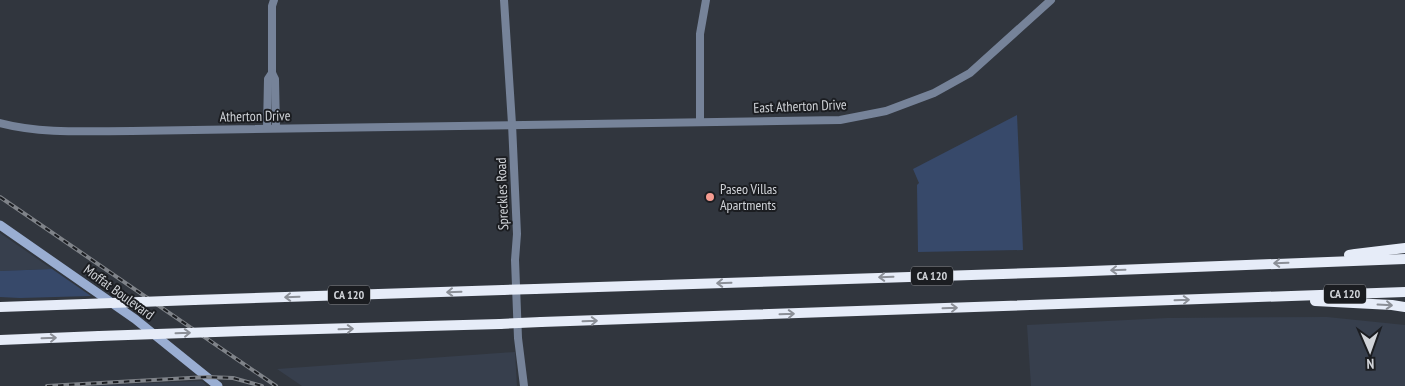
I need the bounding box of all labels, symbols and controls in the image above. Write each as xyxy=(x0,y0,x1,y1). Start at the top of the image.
street label: East Atherton Drive xyxy=(753,95,847,117)
street label: Atherton Drive xyxy=(219,106,291,126)
street label: Spreckles Road xyxy=(492,157,512,231)
place label: Paseo Villas Apartments xyxy=(720,180,777,214)
marker: Paseo Villas Apartments xyxy=(704,191,716,203)
one-way arrow xyxy=(1273,259,1289,268)
street label: Moffat Boulevard xyxy=(80,260,158,324)
one-way arrow xyxy=(1111,265,1127,274)
road number: CA 120 xyxy=(911,266,953,286)
one-way arrow xyxy=(878,273,894,282)
one-way arrow xyxy=(716,278,732,287)
road number: CA 120 xyxy=(1324,284,1366,304)
road number: CA 120 xyxy=(328,286,370,304)
one-way arrow xyxy=(447,287,463,296)
one-way arrow xyxy=(284,292,300,302)
one-way arrow xyxy=(1174,296,1190,305)
one-way arrow xyxy=(1377,300,1393,309)
one-way arrow xyxy=(941,304,957,313)
one-way arrow xyxy=(779,309,795,319)
one-way arrow xyxy=(582,316,598,325)
one-way arrow xyxy=(337,324,353,333)
north arrow xyxy=(1345,326,1395,376)
one-way arrow xyxy=(175,329,191,338)
one-way arrow xyxy=(40,333,56,342)
text: N xyxy=(1366,355,1375,373)

